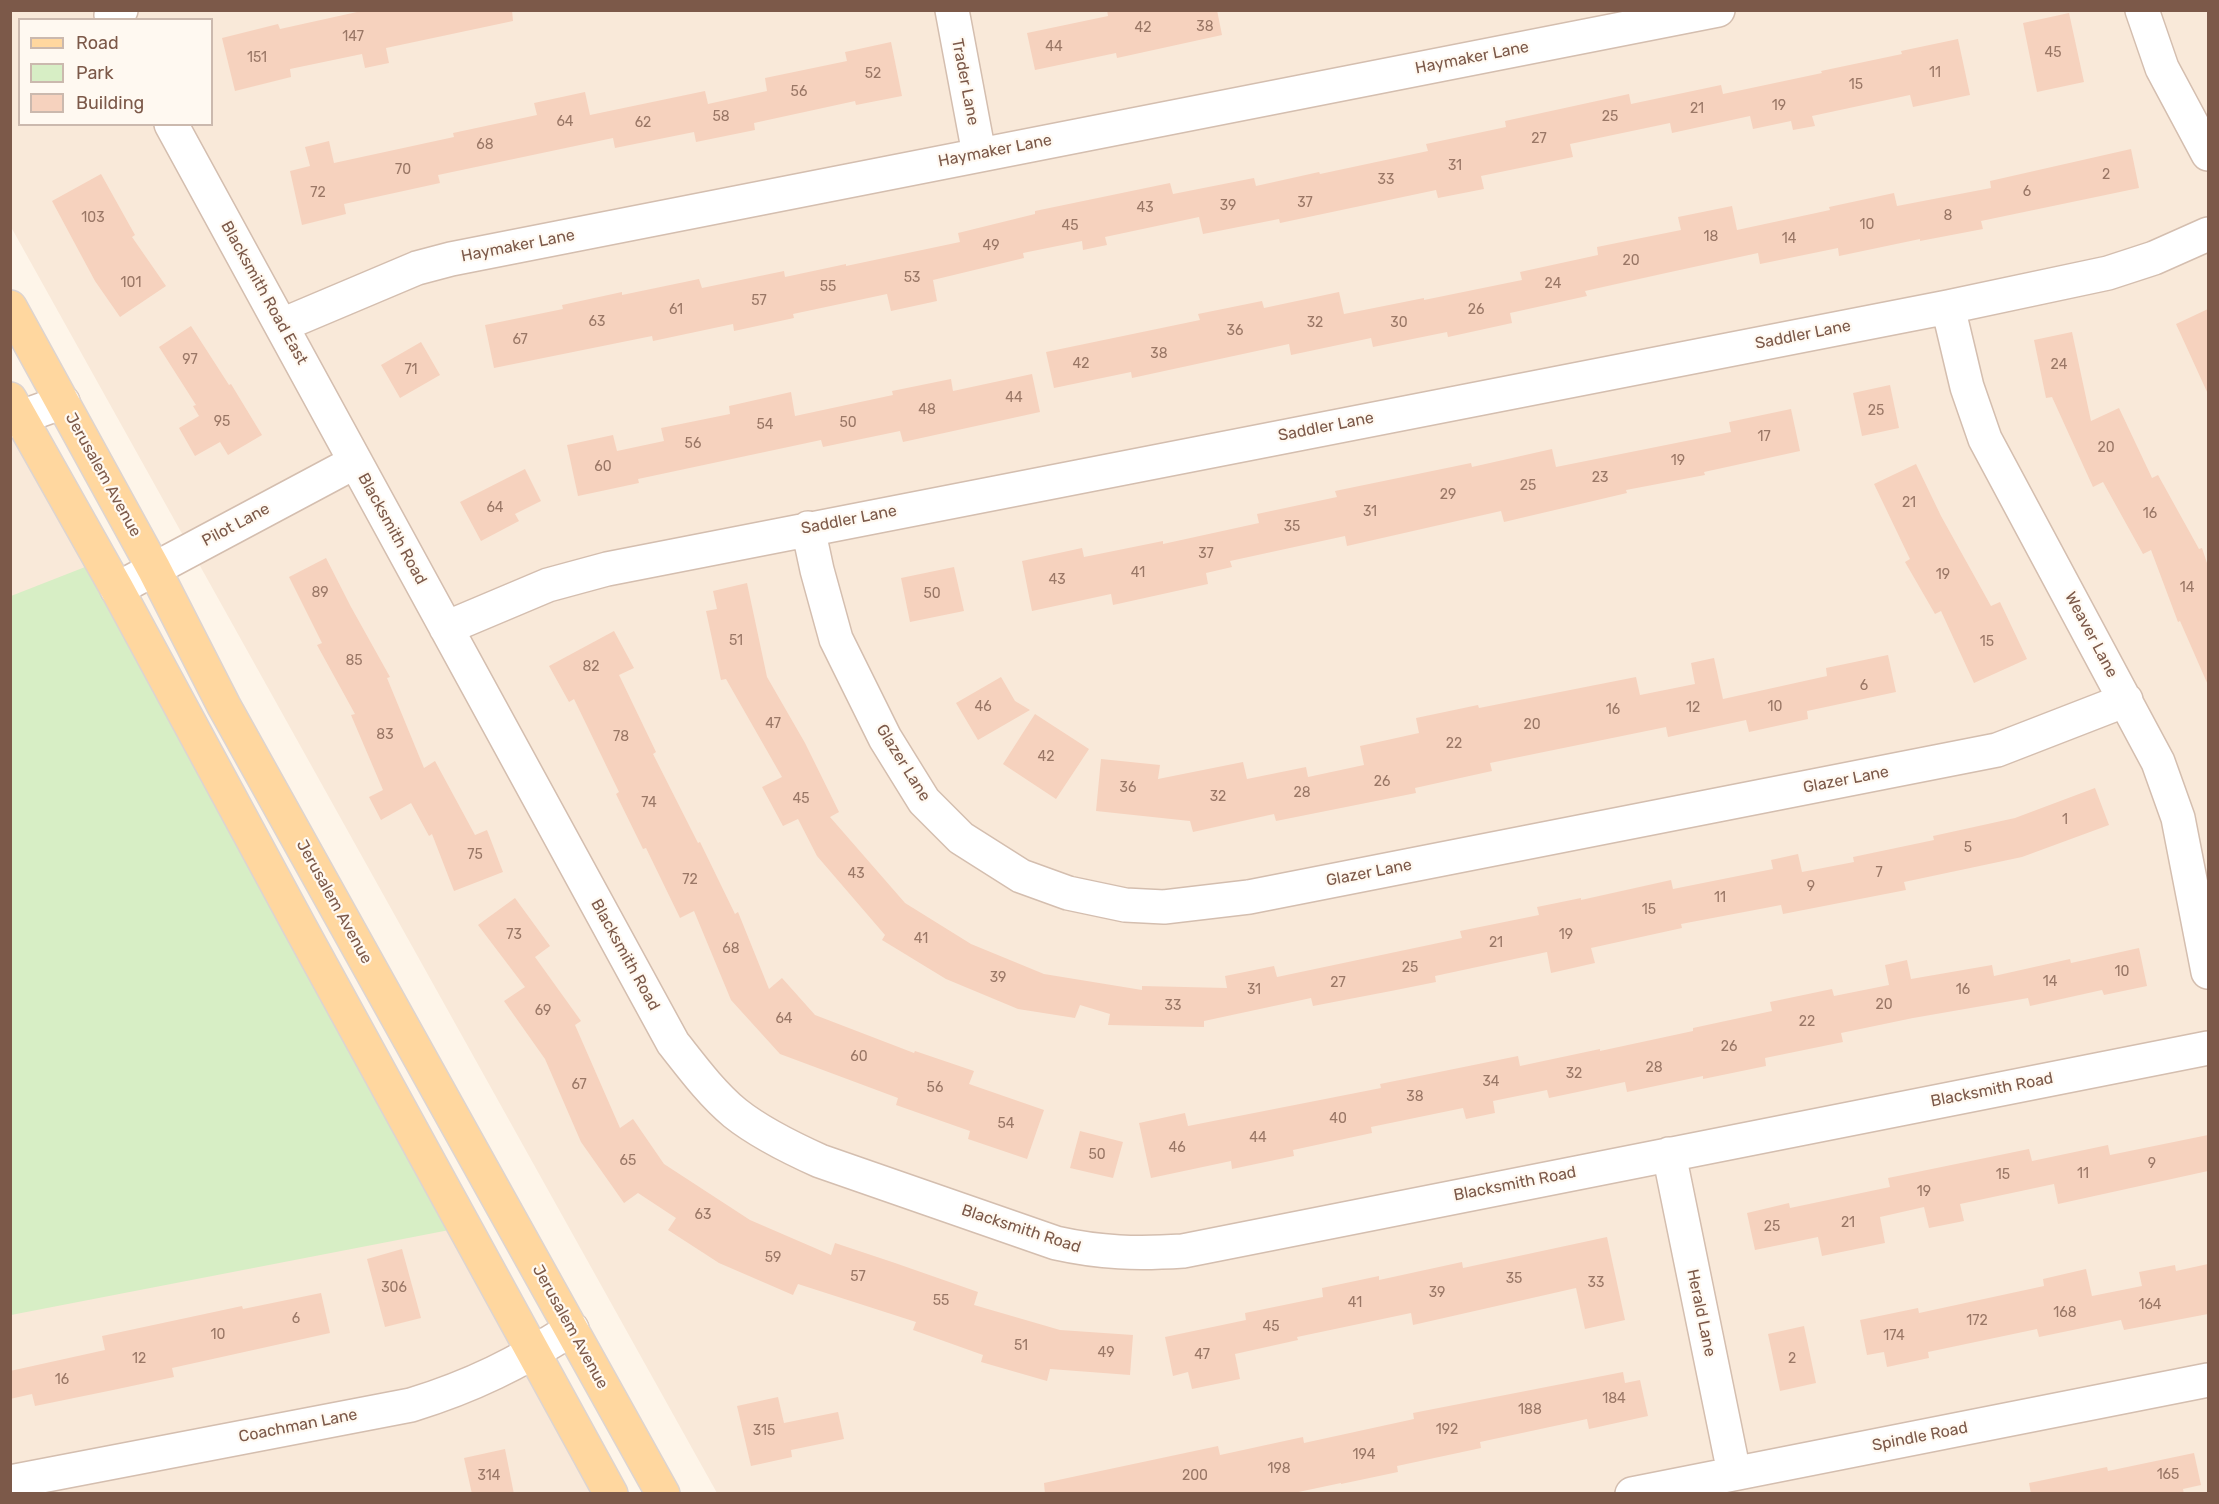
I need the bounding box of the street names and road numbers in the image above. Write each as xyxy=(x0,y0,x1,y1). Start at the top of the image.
street label: Trader Lane xyxy=(947,37,983,127)
street label: Haymaker Lane xyxy=(1414,38,1530,78)
street label: Haymaker Lane xyxy=(937,131,1053,171)
street label: Blacksmith Road East xyxy=(217,218,311,368)
street label: Haymaker Lane xyxy=(460,226,576,266)
street label: Saddler Lane xyxy=(1753,316,1853,354)
street label: Saddler Lane xyxy=(1276,408,1376,446)
street label: Jerusalem Avenue xyxy=(61,410,145,540)
street label: Blacksmith Road xyxy=(353,470,431,588)
street label: Pilot Lane xyxy=(199,499,273,551)
street label: Saddler Lane xyxy=(799,501,899,539)
street label: Weaver Lane xyxy=(2060,589,2122,681)
street label: Glazer Lane xyxy=(872,721,934,805)
street label: Glazer Lane xyxy=(1801,762,1891,798)
street label: Jerusalem Avenue xyxy=(292,837,376,967)
street label: Glazer Lane xyxy=(1324,855,1414,891)
street label: Blacksmith Road xyxy=(586,896,664,1014)
street label: Blacksmith Road xyxy=(1929,1069,2055,1111)
street label: Blacksmith Road xyxy=(1452,1163,1578,1205)
street label: Blacksmith Road xyxy=(959,1201,1083,1257)
street label: Jerusalem Avenue xyxy=(528,1262,612,1392)
street label: Herald Lane xyxy=(1682,1267,1720,1359)
street label: Coachman Lane xyxy=(237,1405,359,1447)
street label: Spindle Road xyxy=(1870,1418,1970,1456)

